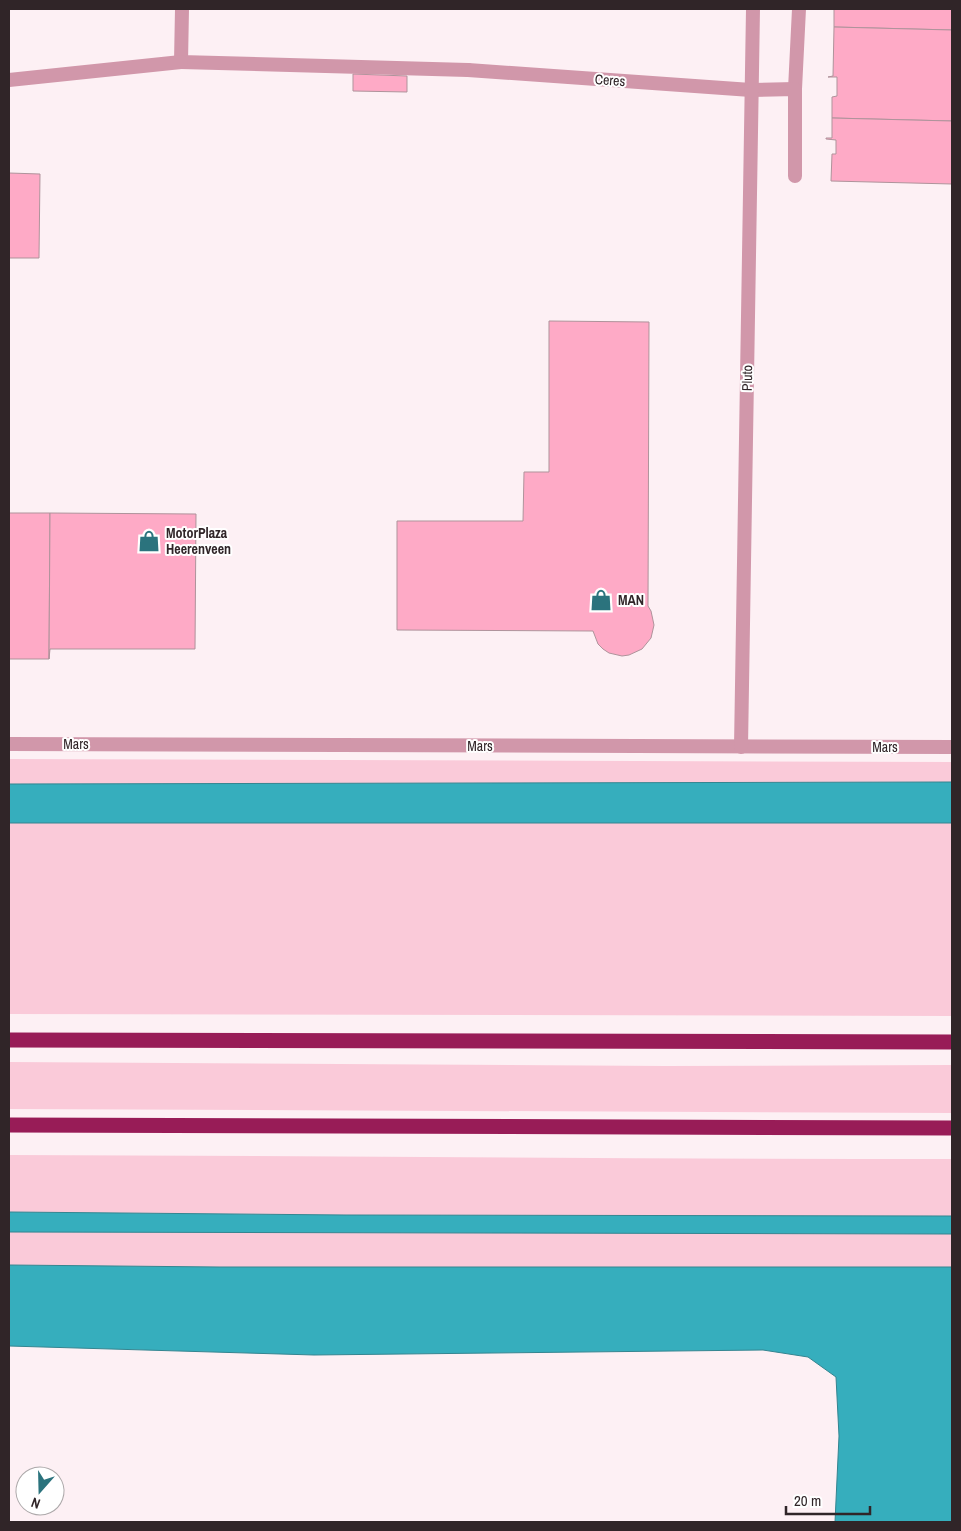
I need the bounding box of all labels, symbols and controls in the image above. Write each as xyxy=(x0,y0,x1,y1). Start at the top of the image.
street label: Ceres xyxy=(594,70,626,90)
street label: Pluto xyxy=(738,365,756,391)
place label: MotorPlaza Heerenveen xyxy=(166,524,231,558)
shop icon: MotorPlaza Heerenveen xyxy=(136,528,162,554)
shop icon: MAN xyxy=(588,587,614,613)
place label: MAN xyxy=(618,591,644,609)
street label: Mars xyxy=(63,735,89,753)
street label: Mars xyxy=(467,737,493,755)
street label: Mars xyxy=(872,738,898,756)
north arrow xyxy=(15,1466,65,1516)
scale bar xyxy=(786,1484,870,1516)
text: 20 m xyxy=(794,1490,821,1511)
text: N xyxy=(29,1493,43,1513)

